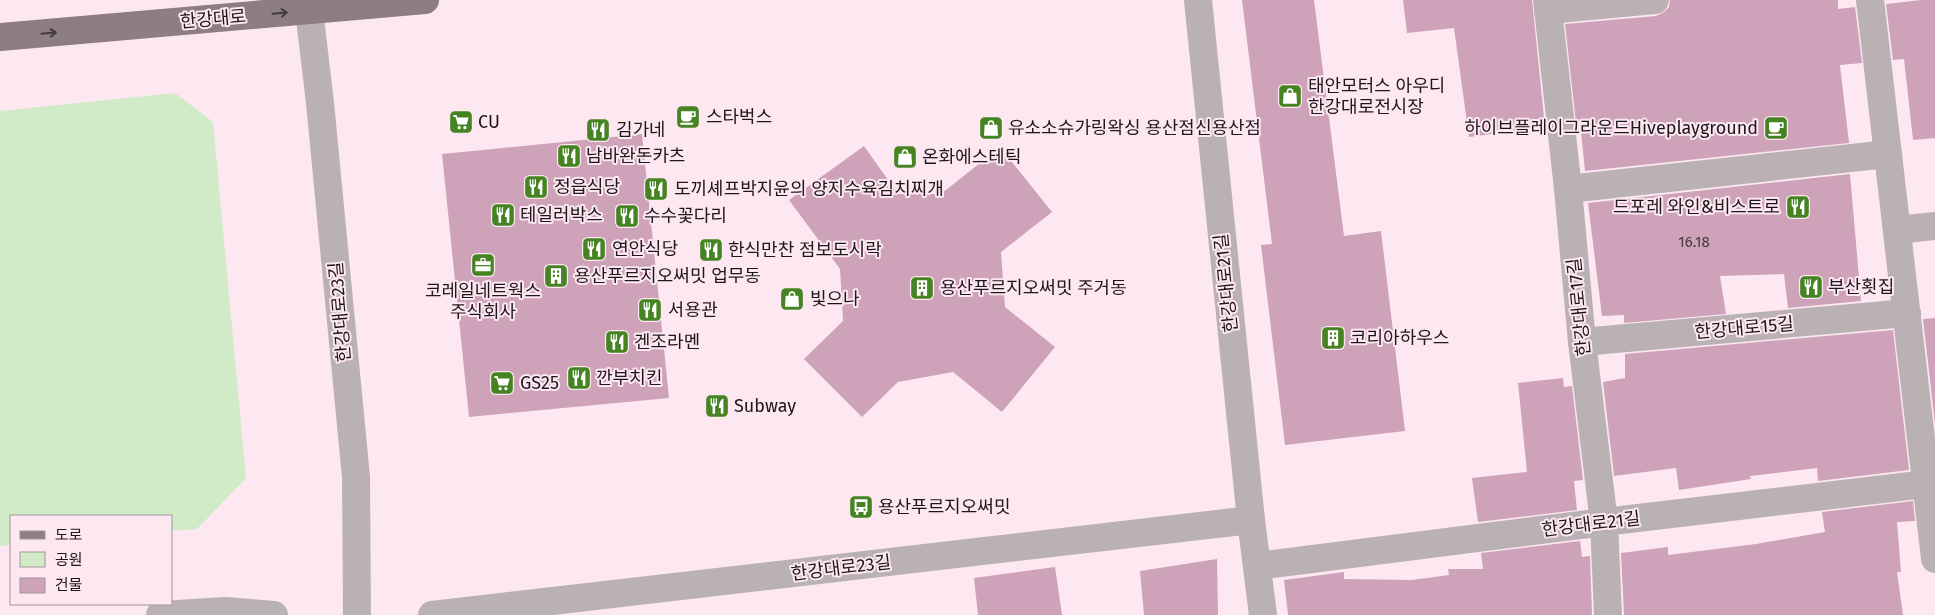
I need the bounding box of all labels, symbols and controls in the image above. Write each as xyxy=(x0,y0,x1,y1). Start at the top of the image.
street label: 한강대로 xyxy=(179,5,247,33)
one-way arrow xyxy=(272,8,288,18)
one-way arrow xyxy=(40,28,56,38)
place label: 태안모터스 아우디 한강대로전시장 xyxy=(1308,75,1445,118)
shop icon: 태안모터스 아우디 한강대로전시장 xyxy=(1277,83,1303,109)
cafe icon: 스타벅스 xyxy=(675,104,701,130)
place label: 스타벅스 xyxy=(706,106,772,128)
supermarket icon: CU xyxy=(448,109,474,135)
place label: CU xyxy=(478,111,500,133)
shop icon: 유소소슈가링왁싱 용산점신용산점 xyxy=(978,115,1004,141)
cafe icon: 하이브플레이그라운드Hiveplayground xyxy=(1763,115,1789,141)
restaurant icon: 김가네 xyxy=(585,117,611,143)
place label: 유소소슈가링왁싱 용산점신용산점 xyxy=(1008,117,1261,139)
place label: 하이브플레이그라운드Hiveplayground xyxy=(1464,117,1758,139)
place label: 김가네 xyxy=(616,119,666,141)
restaurant icon: 남바완돈카츠 xyxy=(556,143,582,169)
shop icon: 온화에스테틱 xyxy=(892,144,918,170)
place label: 남바완돈카츠 xyxy=(586,145,685,167)
place label: 온화에스테틱 xyxy=(922,146,1021,168)
restaurant icon: 정읍식당 xyxy=(523,174,549,200)
place label: 정읍식당 xyxy=(554,176,620,198)
restaurant icon: 도끼셰프박지윤의 양지수육김치찌개 xyxy=(643,176,669,202)
place label: 도끼셰프박지윤의 양지수육김치찌개 xyxy=(674,178,944,200)
restaurant icon: 드포레 와인&비스트로 xyxy=(1785,194,1811,220)
place label: 드포레 와인&비스트로 xyxy=(1613,196,1780,218)
restaurant icon: 테일러박스 xyxy=(490,202,516,228)
restaurant icon: 수수꽃다리 xyxy=(614,203,640,229)
place label: 테일러박스 xyxy=(520,204,603,226)
place label: 수수꽃다리 xyxy=(644,205,727,227)
street label: 한강대로21길 xyxy=(1210,233,1242,333)
house number: 16.18 xyxy=(1678,233,1710,251)
restaurant icon: 연안식당 xyxy=(581,236,607,262)
restaurant icon: 한식만찬 점보도시락 xyxy=(698,237,724,263)
place label: 연안식당 xyxy=(612,238,678,260)
place label: 한식만찬 점보도시락 xyxy=(728,239,882,261)
office icon: 코레일네트웍스 주식회사 xyxy=(470,252,496,278)
street label: 한강대로17길 xyxy=(1563,257,1595,357)
street label: 한강대로23길 xyxy=(325,261,355,363)
building icon: 용산푸르지오써밋 업무동 xyxy=(543,263,569,289)
place label: 용산푸르지오써밋 업무동 xyxy=(574,265,761,287)
restaurant icon: 부산횟집 xyxy=(1798,274,1824,300)
building icon: 용산푸르지오써밋 주거동 xyxy=(909,275,935,301)
place label: 부산횟집 xyxy=(1828,276,1894,298)
place label: 용산푸르지오써밋 주거동 xyxy=(940,277,1127,299)
place label: 코레일네트웍스 주식회사 xyxy=(425,280,541,323)
shop icon: 빛으나 xyxy=(779,286,805,312)
place label: 빛으나 xyxy=(810,288,860,310)
restaurant icon: 서용관 xyxy=(637,297,663,323)
place label: 서용관 xyxy=(668,299,718,321)
street label: 한강대로15길 xyxy=(1693,313,1795,343)
building icon: 코리아하우스 xyxy=(1320,325,1346,351)
place label: 코리아하우스 xyxy=(1350,327,1449,349)
restaurant icon: 겐조라멘 xyxy=(604,329,630,355)
place label: 겐조라멘 xyxy=(634,331,700,353)
restaurant icon: 깐부치킨 xyxy=(566,365,592,391)
place label: 깐부치킨 xyxy=(596,367,662,389)
supermarket icon: GS25 xyxy=(489,370,515,396)
place label: GS25 xyxy=(520,372,559,394)
restaurant icon: Subway xyxy=(704,393,730,419)
place label: Subway xyxy=(734,395,796,417)
bus stop icon: 용산푸르지오써밋 xyxy=(848,494,874,520)
place label: 용산푸르지오써밋 xyxy=(878,496,1010,518)
street label: 한강대로21길 xyxy=(1540,507,1642,541)
legend xyxy=(10,515,172,605)
text: 도로 xyxy=(55,526,83,544)
text: 공원 xyxy=(55,551,83,569)
street label: 한강대로23길 xyxy=(790,551,892,585)
text: 건물 xyxy=(55,576,83,594)

